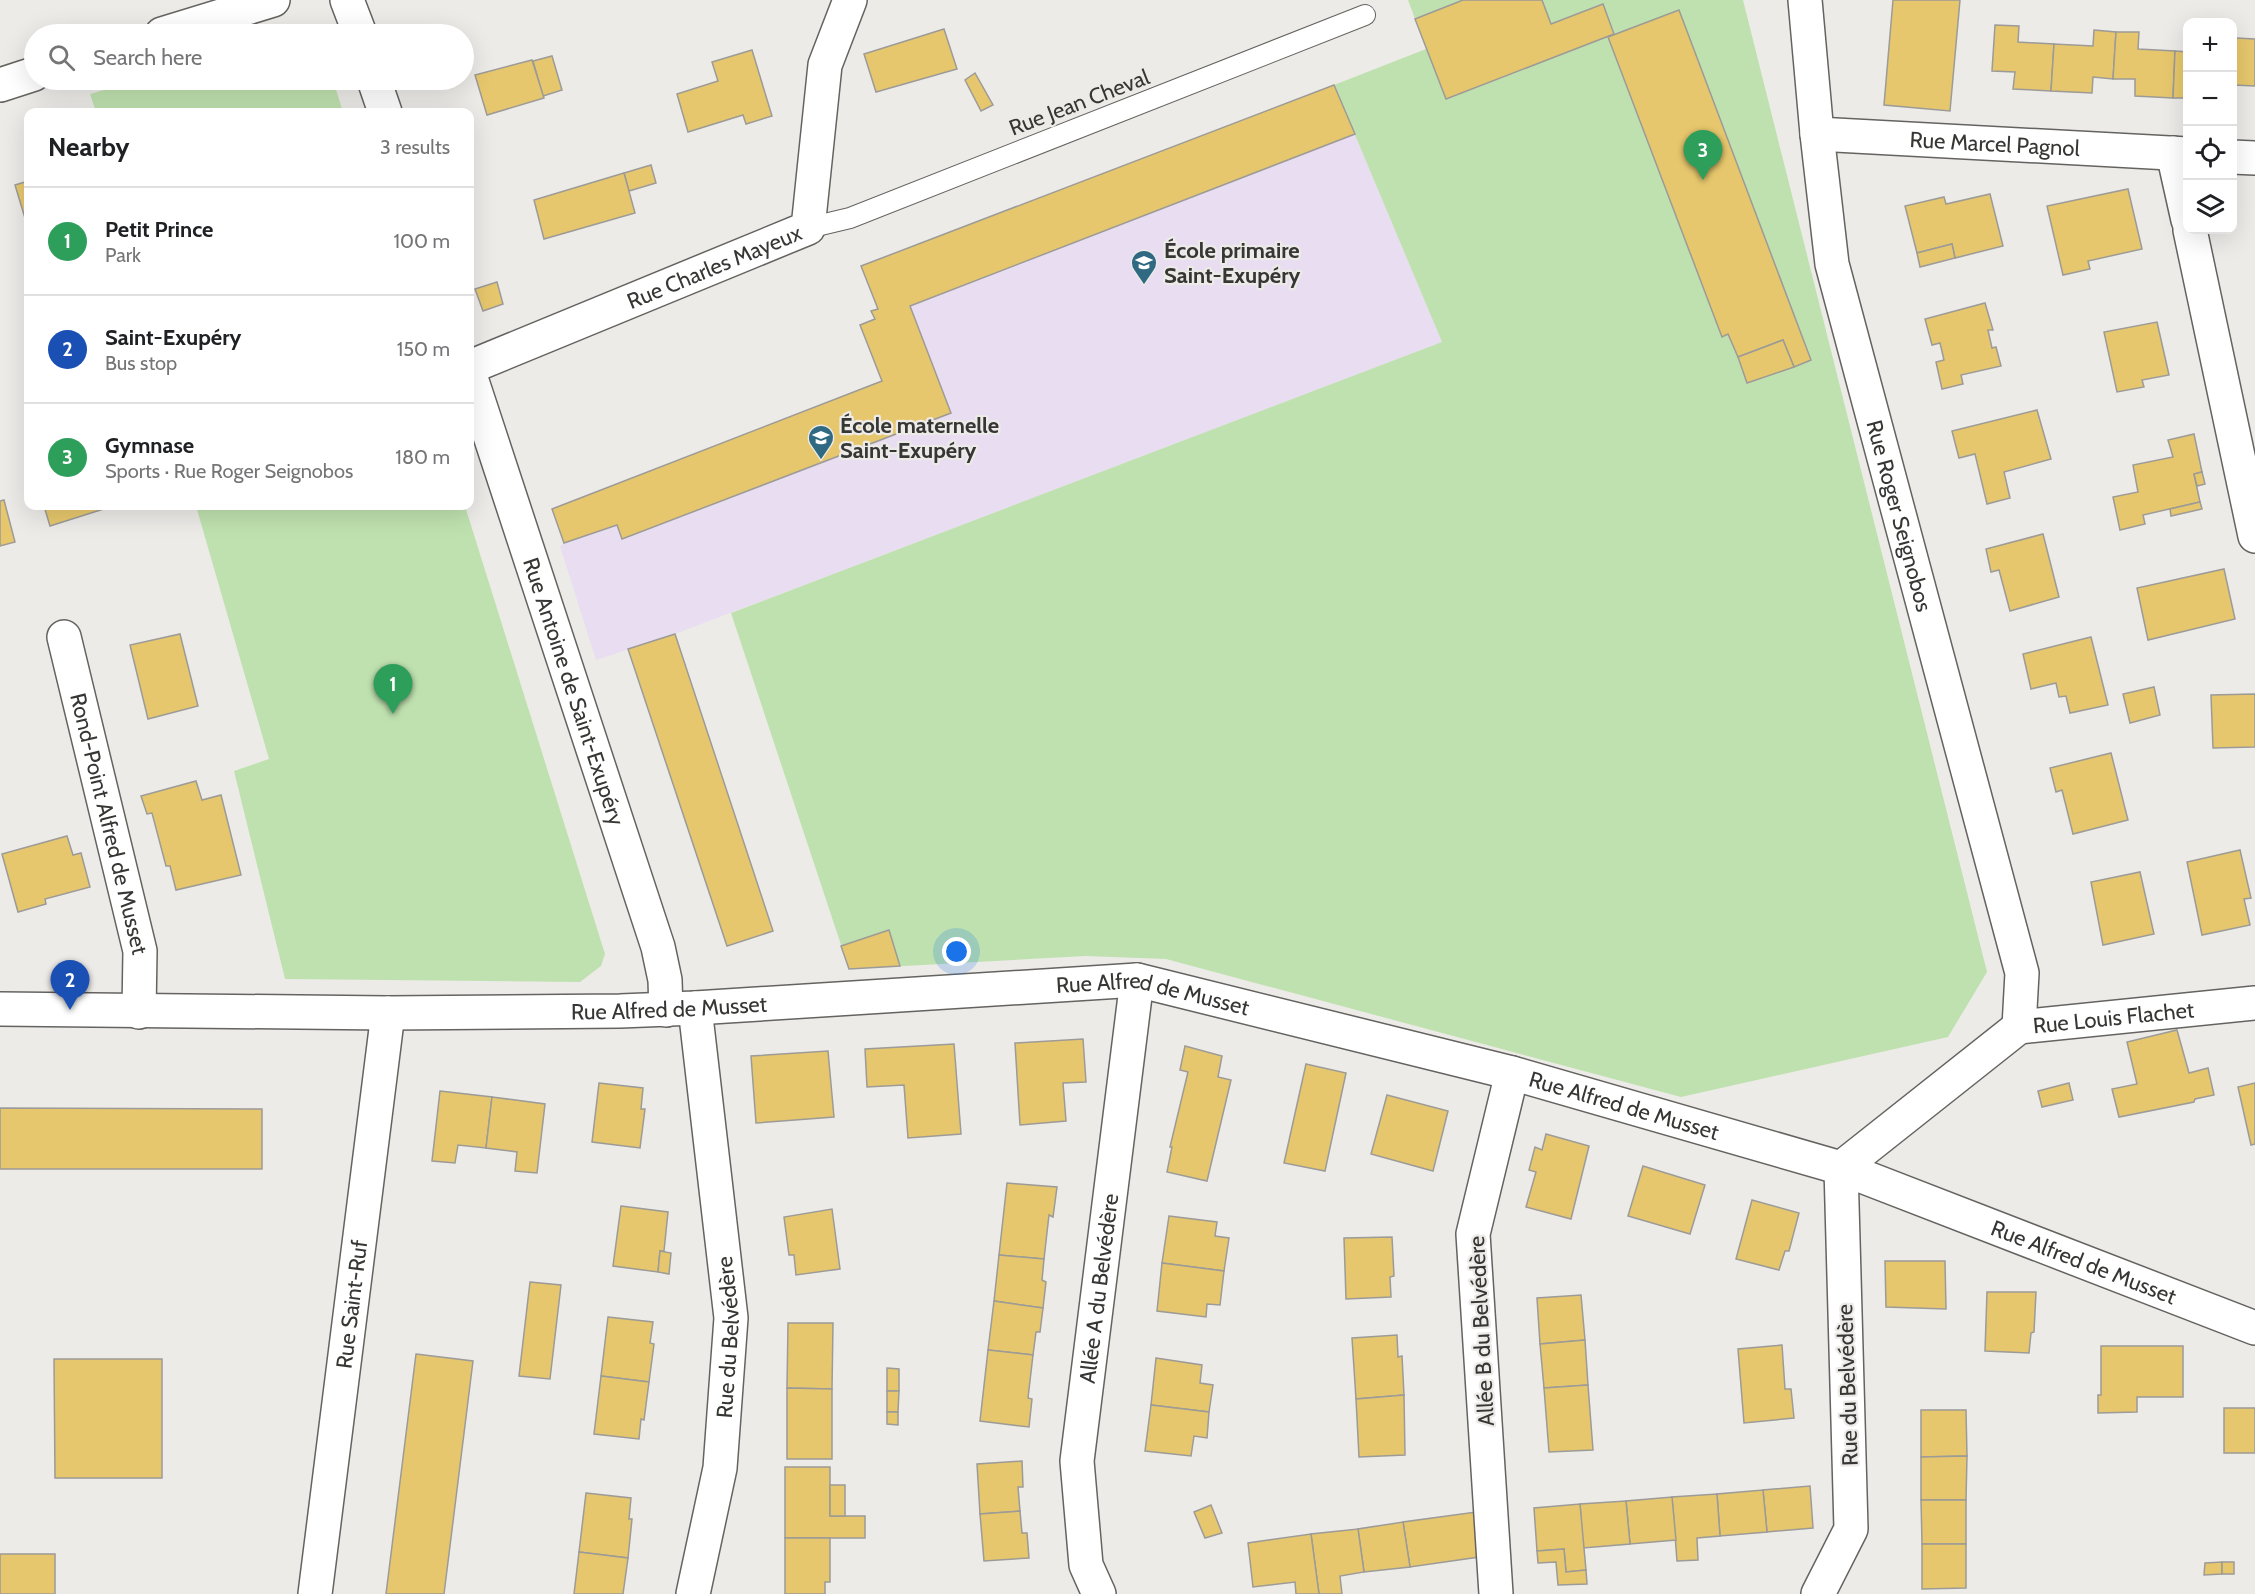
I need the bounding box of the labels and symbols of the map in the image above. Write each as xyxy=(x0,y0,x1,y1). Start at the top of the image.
street label: Rue Jean Cheval xyxy=(1005,63,1154,142)
street label: Rue Marcel Pagnol xyxy=(1909,126,2081,162)
pin: 3 xyxy=(1684,130,1722,180)
street label: Rue Charles Mayeux xyxy=(623,219,806,315)
place label: École primaire Saint-Exupéry xyxy=(1164,237,1300,289)
school or university icon: École primaire Saint-Exupéry xyxy=(1129,248,1159,286)
place label: École maternelle Saint-Exupéry xyxy=(840,412,999,464)
street label: Rue Roger Seignobos xyxy=(1860,417,1938,615)
school or university icon: École maternelle Saint-Exupéry xyxy=(806,423,836,461)
street label: Rue Antoine de Saint-Exupéry xyxy=(517,554,630,829)
pin: 1 xyxy=(374,664,412,714)
street label: Rond-Point Alfred de Musset xyxy=(64,690,153,958)
your location xyxy=(942,937,971,966)
pin: 2 xyxy=(50,960,90,1010)
street label: Rue Alfred de Musset xyxy=(1055,967,1252,1021)
street label: Rue Alfred de Musset xyxy=(571,990,768,1025)
street label: Rue Louis Flachet xyxy=(2032,996,2196,1040)
street label: Rue Alfred de Musset xyxy=(1526,1066,1723,1146)
street label: Allée A du Belvédère xyxy=(1074,1192,1124,1385)
street label: Rue Alfred de Musset xyxy=(1987,1214,2180,1310)
street label: Allée B du Belvédère xyxy=(1463,1235,1500,1427)
street label: Rue Saint-Ruf xyxy=(330,1238,373,1370)
street label: Rue du Belvédère xyxy=(711,1255,745,1419)
street label: Rue du Belvédère xyxy=(1831,1303,1864,1466)

